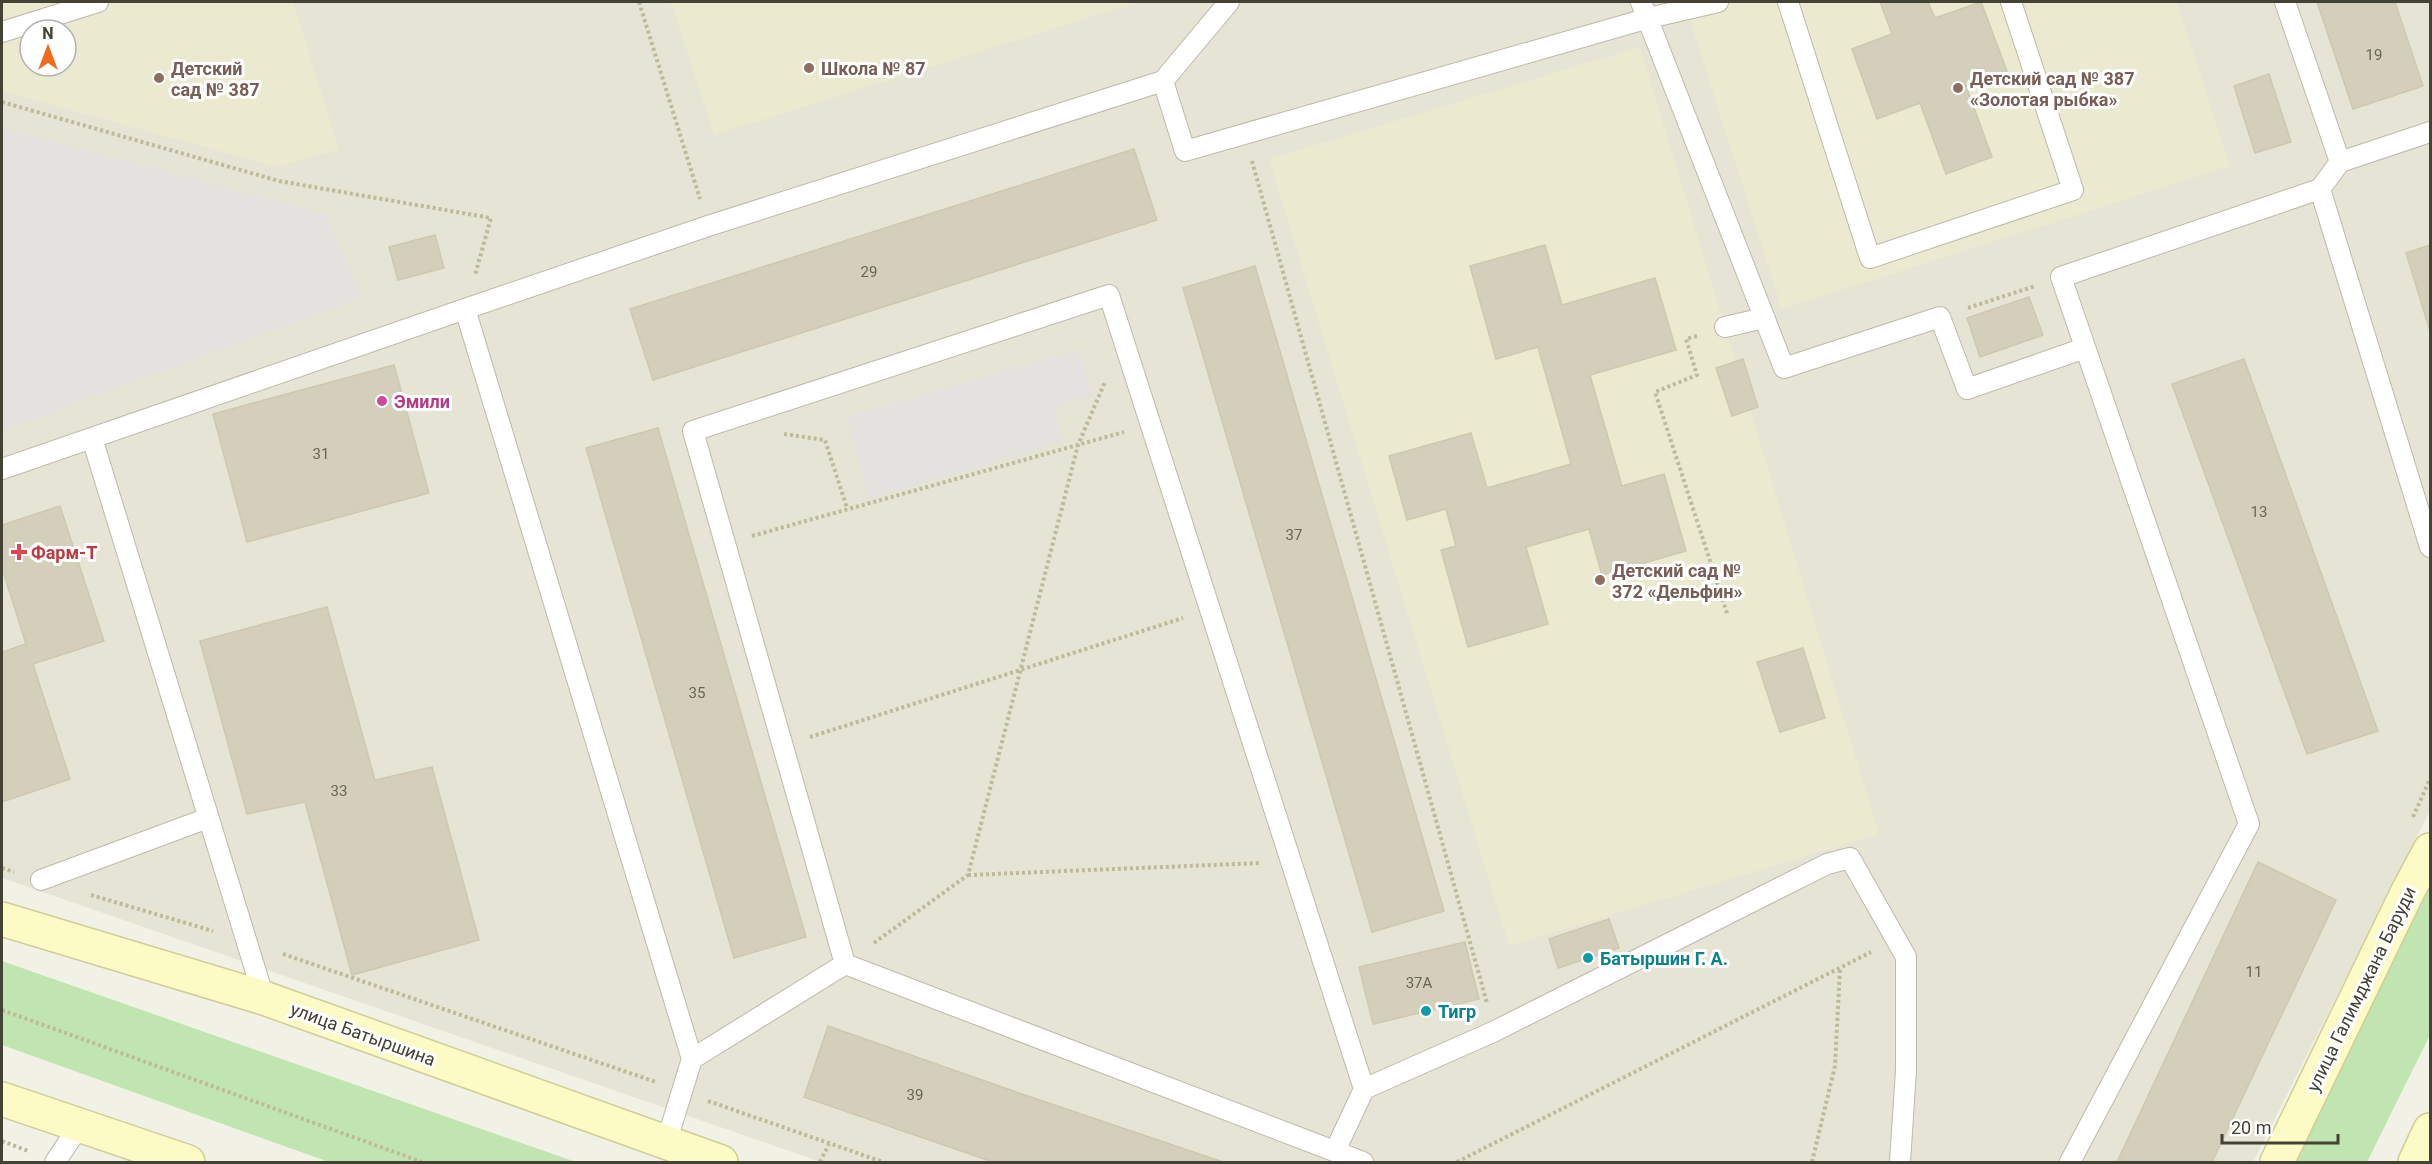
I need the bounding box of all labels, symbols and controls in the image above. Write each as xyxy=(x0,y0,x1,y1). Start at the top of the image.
north arrow xyxy=(18,18,78,78)
text: N xyxy=(42,24,54,43)
house number: 19 xyxy=(2366,46,2382,64)
place label: Детский сад № 387 xyxy=(171,58,260,100)
place label: Школа № 87 xyxy=(821,58,926,79)
marker: Школа № 87 xyxy=(802,61,816,75)
place label: Детский сад № 387 «Золотая рыбка» xyxy=(1970,68,2135,110)
marker: Детский сад № 387 xyxy=(152,71,166,85)
marker: Детский сад № 387 «Золотая рыбка» xyxy=(1951,81,1965,95)
house number: 29 xyxy=(861,263,877,281)
place label: Эмили xyxy=(394,391,450,412)
marker: Эмили xyxy=(375,394,389,408)
house number: 31 xyxy=(313,445,329,463)
house number: 13 xyxy=(2251,503,2267,521)
house number: 37 xyxy=(1286,526,1302,544)
place label: Фарм-Т xyxy=(31,542,97,563)
marker: Фарм-Т xyxy=(12,545,26,559)
place label: Детский сад № 372 «Дельфин» xyxy=(1612,560,1742,602)
marker: Детский сад № 372 «Дельфин» xyxy=(1593,573,1607,587)
house number: 35 xyxy=(689,684,705,702)
house number: 33 xyxy=(331,782,347,800)
street label: улица Галимджана Баруди xyxy=(2302,883,2420,1095)
place label: Батыршин Г. А. xyxy=(1600,948,1728,969)
marker: Батыршин Г. А. xyxy=(1581,951,1595,965)
house number: 11 xyxy=(2246,963,2262,981)
house number: 37А xyxy=(1406,974,1433,992)
street label: улица Батыршина xyxy=(288,998,438,1070)
place label: Тигр xyxy=(1438,1001,1476,1022)
marker: Тигр xyxy=(1419,1004,1433,1018)
house number: 39 xyxy=(907,1086,923,1104)
scale bar xyxy=(2222,1107,2338,1145)
text: 20 m xyxy=(2231,1117,2271,1138)

